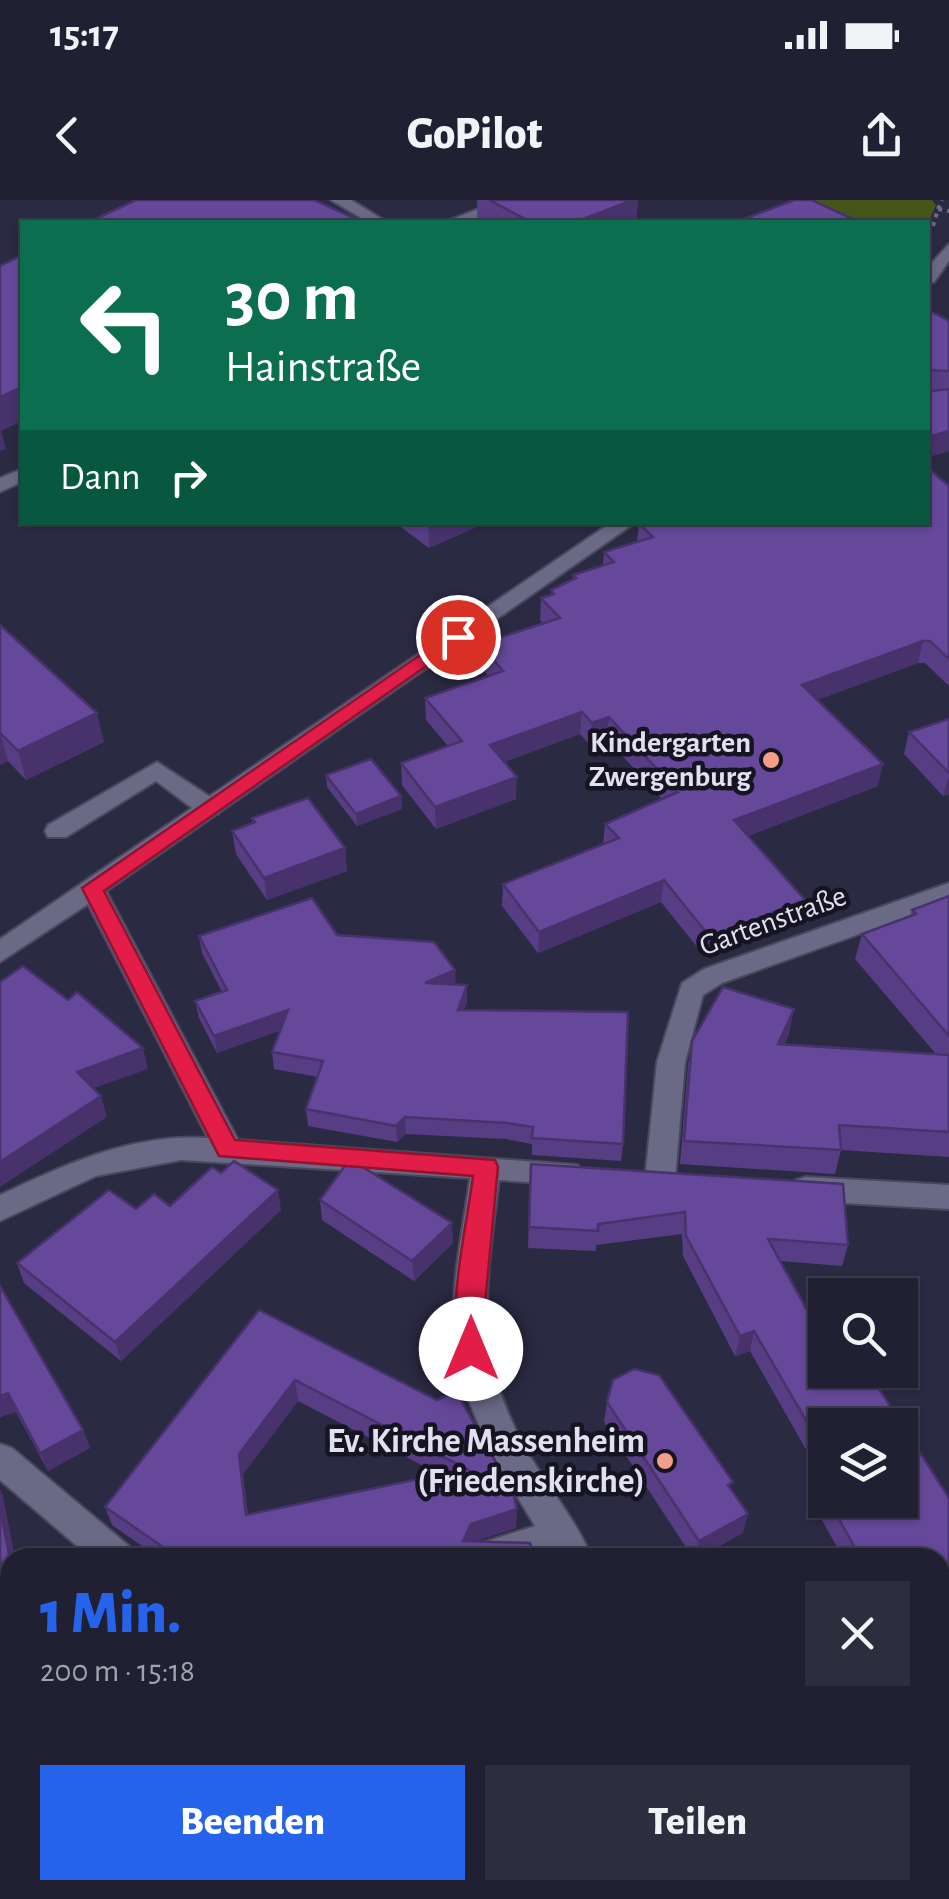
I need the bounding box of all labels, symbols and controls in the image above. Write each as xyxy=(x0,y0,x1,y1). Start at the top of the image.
text: 15:17 xyxy=(50,16,119,54)
icon: back xyxy=(40,108,95,163)
icon: share xyxy=(854,108,909,163)
text: GoPilot xyxy=(407,112,542,157)
icon: left xyxy=(60,260,190,390)
text: 30 m xyxy=(225,263,359,333)
text: Hainstraße xyxy=(225,345,421,390)
icon: right xyxy=(161,450,216,505)
text: Dann xyxy=(60,459,141,497)
pin xyxy=(416,595,501,680)
icon: arrive xyxy=(431,610,486,665)
place label: Kindergarten Zwergenburg xyxy=(589,728,752,792)
marker: Kindergarten Zwergenburg xyxy=(760,749,782,771)
street label: Gartenstraße xyxy=(696,881,850,961)
map controls xyxy=(808,1278,918,1518)
button: search xyxy=(808,1278,918,1388)
position arrow xyxy=(419,1297,523,1401)
button: layers xyxy=(808,1408,918,1518)
place label: Ev. Kirche Massenheim (Friedenskirche) xyxy=(327,1424,645,1499)
marker: Ev. Kirche Massenheim (Friedenskirche) xyxy=(654,1450,676,1472)
button: close xyxy=(805,1581,910,1686)
text: 1 Min. xyxy=(40,1584,181,1644)
text: 200 m · 15:18 xyxy=(40,1655,195,1687)
button: Beenden xyxy=(40,1765,465,1880)
button: Teilen xyxy=(485,1765,910,1880)

